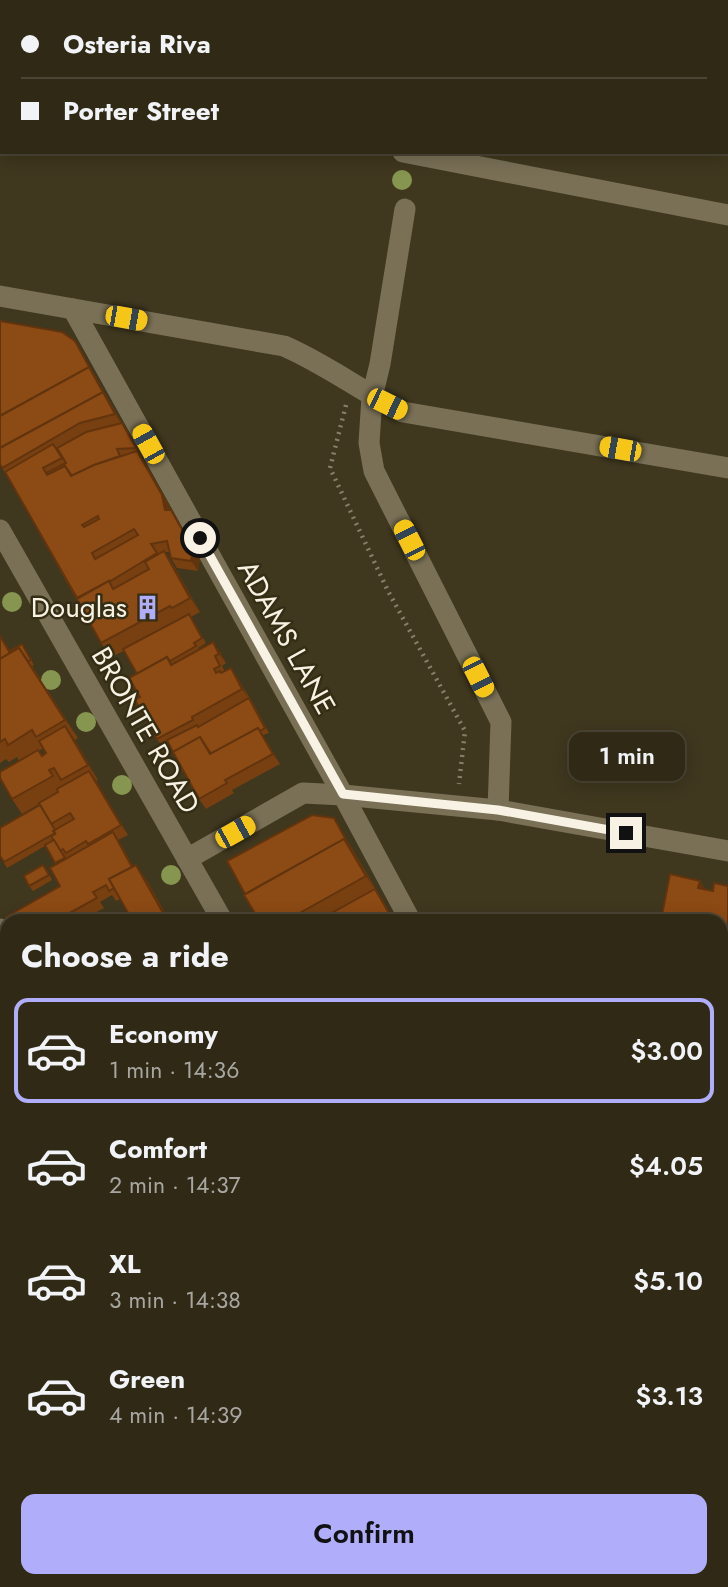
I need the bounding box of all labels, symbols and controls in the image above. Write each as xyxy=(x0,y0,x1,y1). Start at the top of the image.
text: Osteria Riva xyxy=(63,25,211,63)
text: Porter Street xyxy=(63,92,219,130)
car xyxy=(104,304,149,332)
car xyxy=(364,385,411,423)
car xyxy=(129,421,168,467)
car xyxy=(598,435,643,463)
car xyxy=(391,517,428,563)
route start xyxy=(184,522,216,554)
street label: ADAMS LANE xyxy=(227,553,346,722)
place label: Douglas xyxy=(31,587,127,628)
building icon: Douglas xyxy=(133,593,161,621)
street label: BRONTE ROAD xyxy=(81,639,210,821)
car xyxy=(460,654,497,700)
callout: 1 min xyxy=(568,732,684,780)
text: 1 min xyxy=(599,739,655,773)
car xyxy=(212,813,259,851)
route end xyxy=(610,817,642,849)
text: Choose a ride xyxy=(21,933,229,979)
text: Economy xyxy=(109,1015,218,1053)
icon: car xyxy=(25,1019,88,1082)
text: $3.00 xyxy=(630,1032,703,1070)
text: 1 min · 14:36 xyxy=(109,1053,239,1087)
text: Comfort xyxy=(109,1130,207,1168)
icon: car xyxy=(25,1134,88,1197)
text: $4.05 xyxy=(629,1147,703,1185)
text: 2 min · 14:37 xyxy=(109,1168,241,1202)
text: XL xyxy=(109,1245,141,1283)
icon: car xyxy=(25,1249,88,1312)
text: $5.10 xyxy=(633,1262,703,1300)
text: 3 min · 14:38 xyxy=(109,1283,241,1317)
text: Green xyxy=(109,1360,185,1398)
icon: car xyxy=(25,1364,88,1427)
text: $3.13 xyxy=(636,1377,703,1415)
text: 4 min · 14:39 xyxy=(109,1398,242,1432)
button: Confirm xyxy=(21,1494,707,1574)

